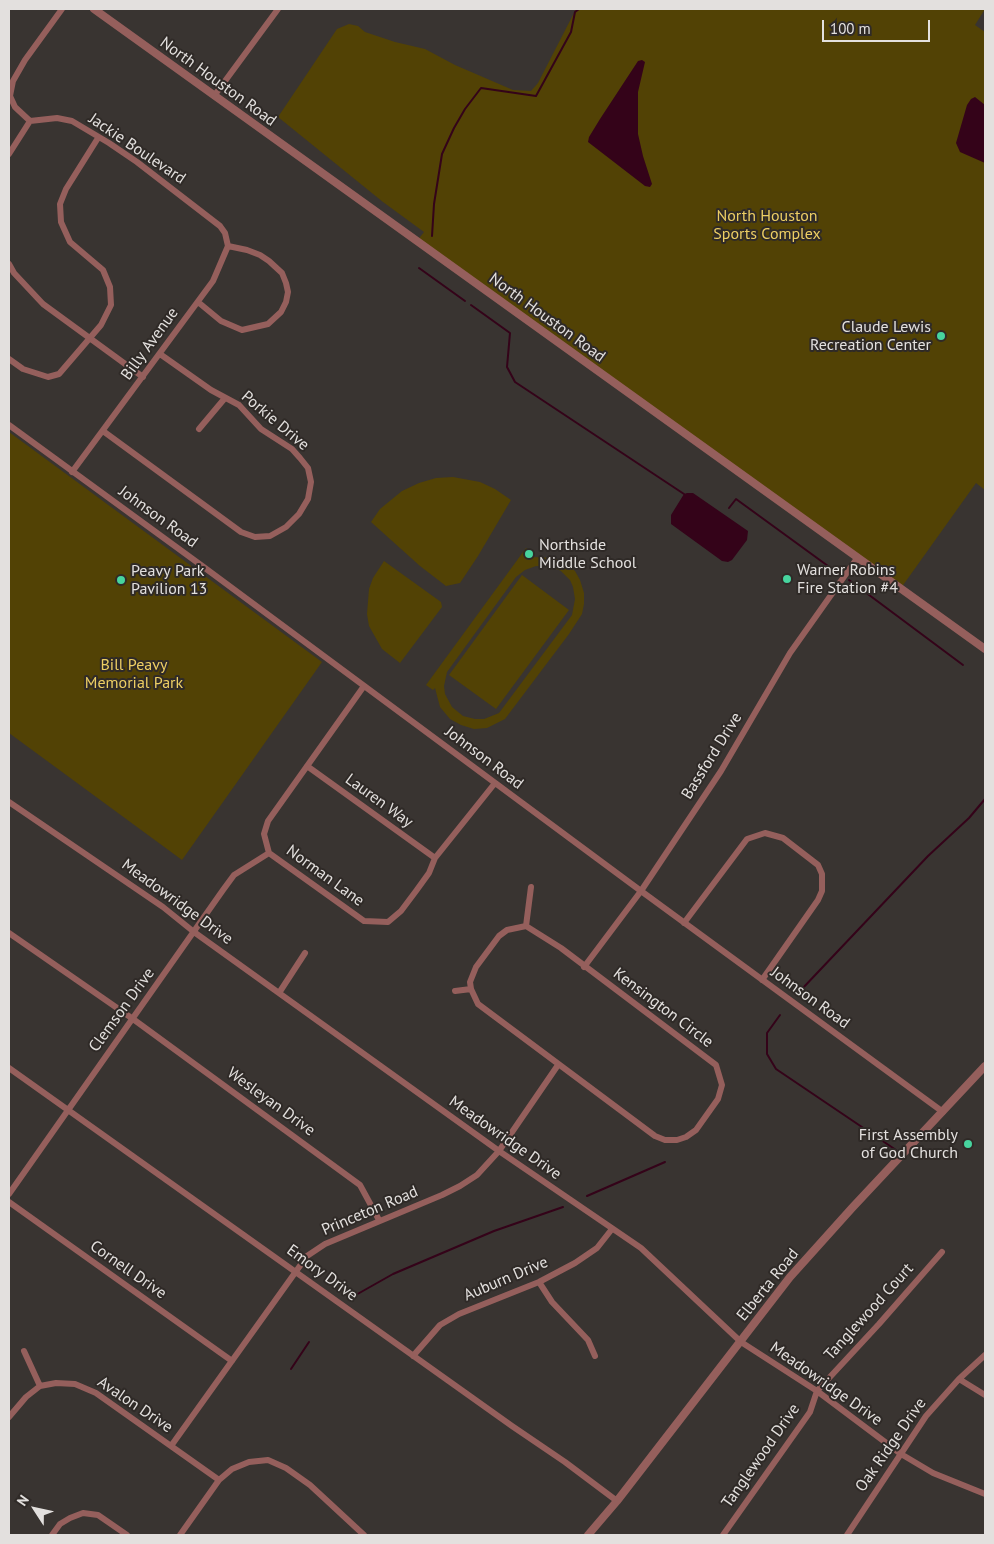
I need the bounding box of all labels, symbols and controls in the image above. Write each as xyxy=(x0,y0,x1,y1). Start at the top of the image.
scale bar xyxy=(824,10,932,42)
text: 100 m xyxy=(830,19,871,38)
street label: North Houston Road xyxy=(156,33,280,131)
street label: Jackie Boulevard xyxy=(85,109,189,189)
park label: North Houston Sports Complex xyxy=(713,206,821,244)
street label: North Houston Road xyxy=(485,269,609,367)
street label: Billy Avenue xyxy=(117,304,183,384)
place label: Claude Lewis Recreation Center xyxy=(810,317,931,355)
marker: Claude Lewis Recreation Center xyxy=(935,330,947,342)
street label: Porkie Drive xyxy=(237,387,313,455)
street label: Johnson Road xyxy=(115,482,201,552)
place label: Northside Middle School xyxy=(539,535,637,573)
marker: Northside Middle School xyxy=(523,548,535,560)
place label: Warner Robins Fire Station #4 xyxy=(797,560,898,598)
place label: Peavy Park Pavilion 13 xyxy=(131,561,207,599)
marker: Warner Robins Fire Station #4 xyxy=(781,573,793,585)
marker: Peavy Park Pavilion 13 xyxy=(115,574,127,586)
park label: Bill Peavy Memorial Park xyxy=(85,655,183,693)
street label: Bassford Drive xyxy=(678,709,746,803)
street label: Johnson Road xyxy=(441,722,527,794)
street label: Lauren Way xyxy=(341,770,417,832)
street label: Norman Lane xyxy=(282,841,368,911)
street label: Meadowridge Drive xyxy=(118,855,236,949)
street label: Johnson Road xyxy=(767,963,853,1033)
street label: Clemson Drive xyxy=(85,964,159,1056)
street label: Kensington Circle xyxy=(609,964,717,1052)
street label: Wesleyan Drive xyxy=(223,1064,319,1140)
street label: Meadowridge Drive xyxy=(445,1092,565,1184)
place label: First Assembly of God Church xyxy=(859,1125,958,1163)
marker: First Assembly of God Church xyxy=(962,1138,974,1150)
street label: Princeton Road xyxy=(319,1182,421,1240)
street label: Cornell Drive xyxy=(86,1237,170,1303)
street label: Emory Drive xyxy=(283,1241,361,1305)
street label: Elberta Road xyxy=(733,1245,803,1325)
street label: Auburn Drive xyxy=(461,1253,551,1305)
street label: Tanglewood Court xyxy=(820,1260,918,1364)
street label: Meadowridge Drive xyxy=(766,1338,886,1430)
street label: Avalon Drive xyxy=(94,1373,176,1437)
street label: Oak Ridge Drive xyxy=(852,1394,930,1496)
street label: Tanglewood Drive xyxy=(718,1400,804,1512)
north arrow xyxy=(10,1484,60,1534)
text: N xyxy=(13,1491,33,1509)

